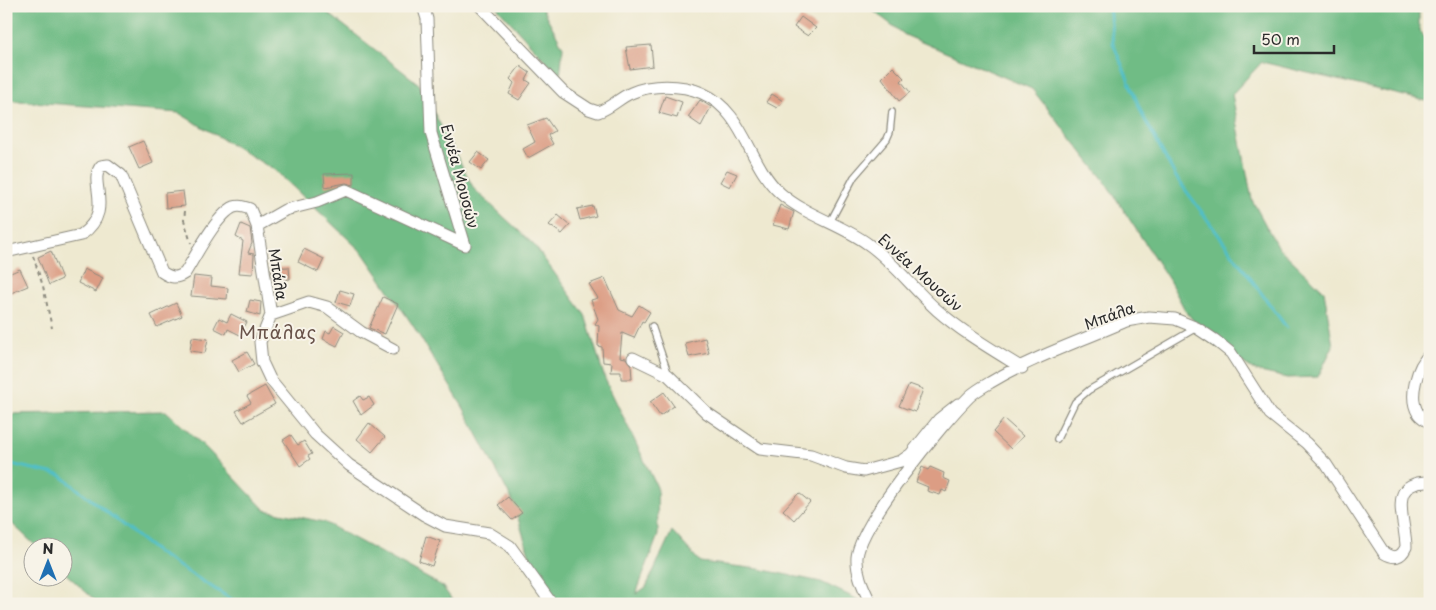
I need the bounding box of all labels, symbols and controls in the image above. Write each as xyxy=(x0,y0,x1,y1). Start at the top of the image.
scale bar xyxy=(1254,22,1334,54)
text: 50 m xyxy=(1261,27,1300,50)
street label: Εννέα Μουσών xyxy=(436,121,486,231)
street label: Εννέα Μουσών xyxy=(874,228,968,316)
street label: Μπάλα xyxy=(264,246,294,302)
street label: Μπάλα xyxy=(1080,295,1138,335)
district label: Μπάλας xyxy=(239,318,317,345)
north arrow xyxy=(22,538,72,588)
text: N xyxy=(42,538,54,559)

